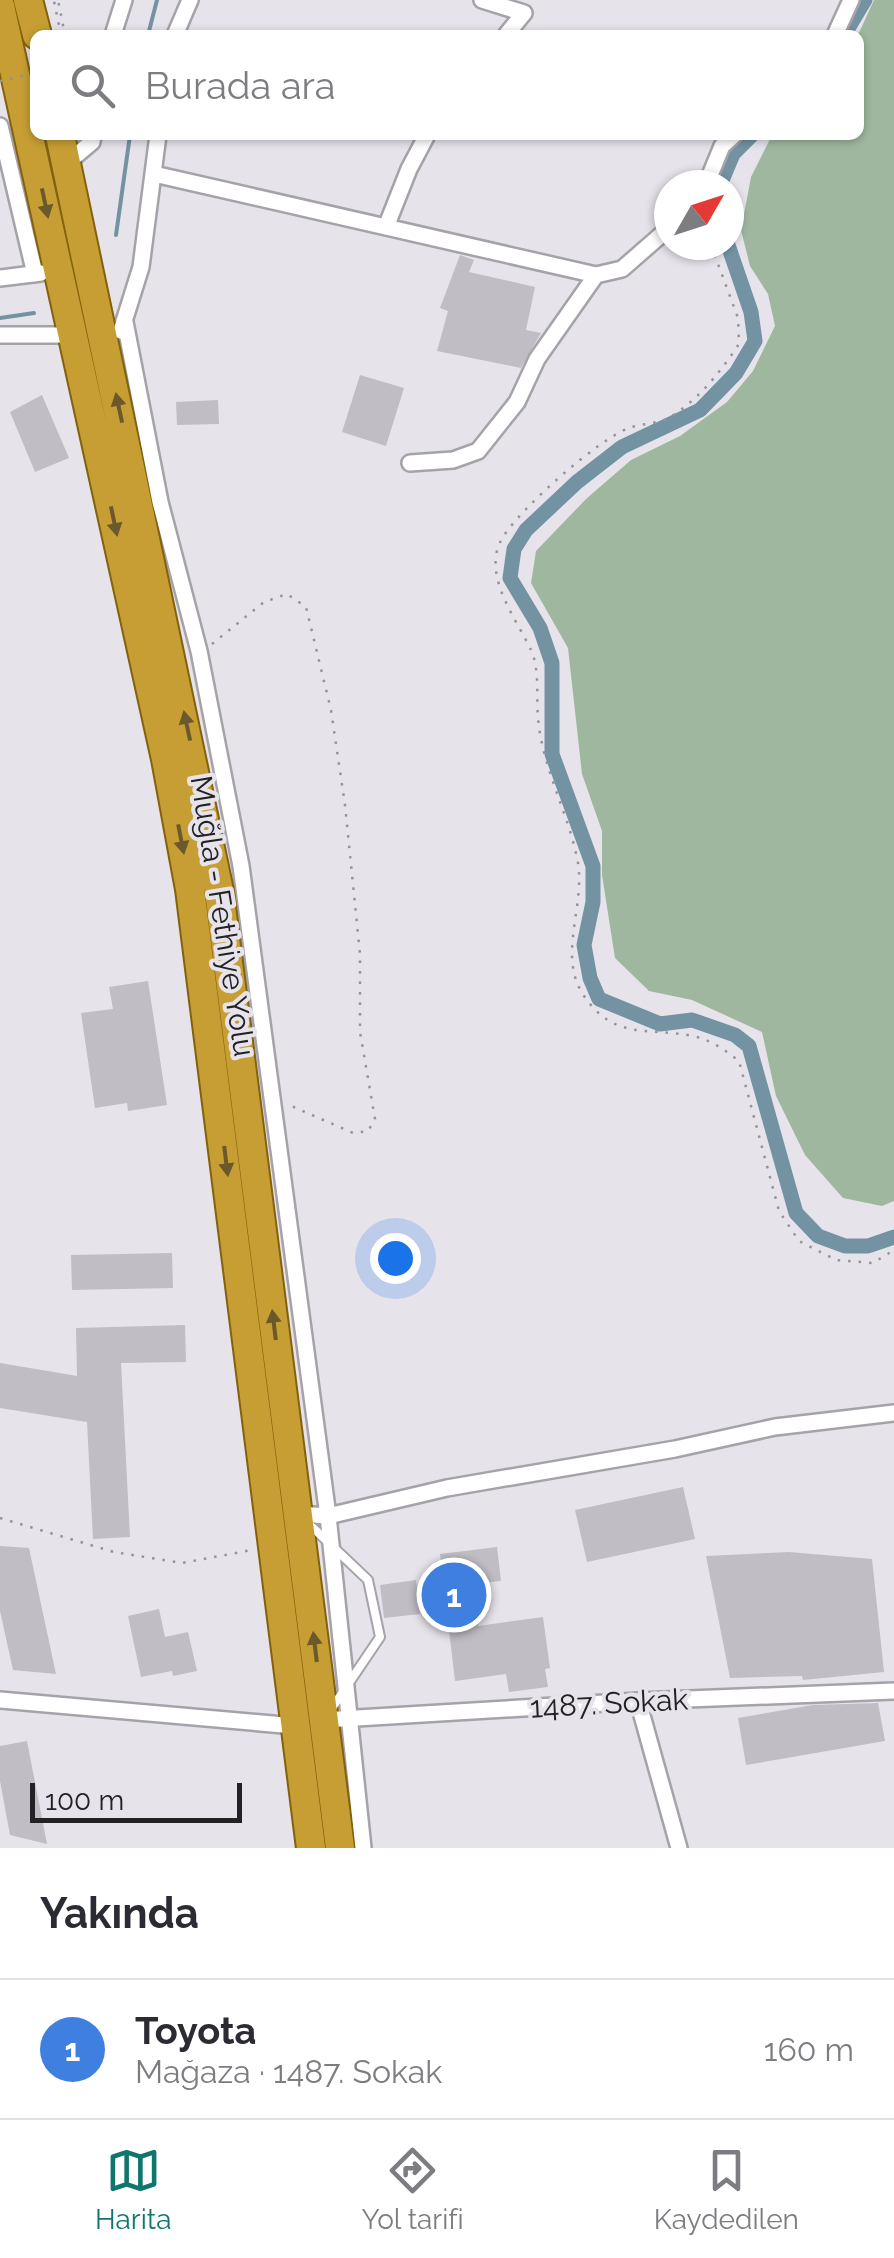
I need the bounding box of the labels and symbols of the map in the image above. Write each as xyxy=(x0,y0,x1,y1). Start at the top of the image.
north arrow xyxy=(654,170,744,260)
one-way arrow xyxy=(38,188,53,219)
one-way arrow xyxy=(110,393,126,424)
one-way arrow xyxy=(107,506,122,537)
one-way arrow xyxy=(178,710,194,741)
street label: Muğla - Fethiye Yolu xyxy=(184,773,262,1059)
one-way arrow xyxy=(174,824,189,855)
one-way arrow xyxy=(218,1146,234,1177)
your location xyxy=(370,1233,421,1284)
one-way arrow xyxy=(266,1308,282,1340)
pin: 1 xyxy=(422,1558,486,1632)
one-way arrow xyxy=(307,1631,323,1662)
street label: 1487. Sokak xyxy=(529,1681,689,1725)
scale bar xyxy=(30,1778,242,1822)

